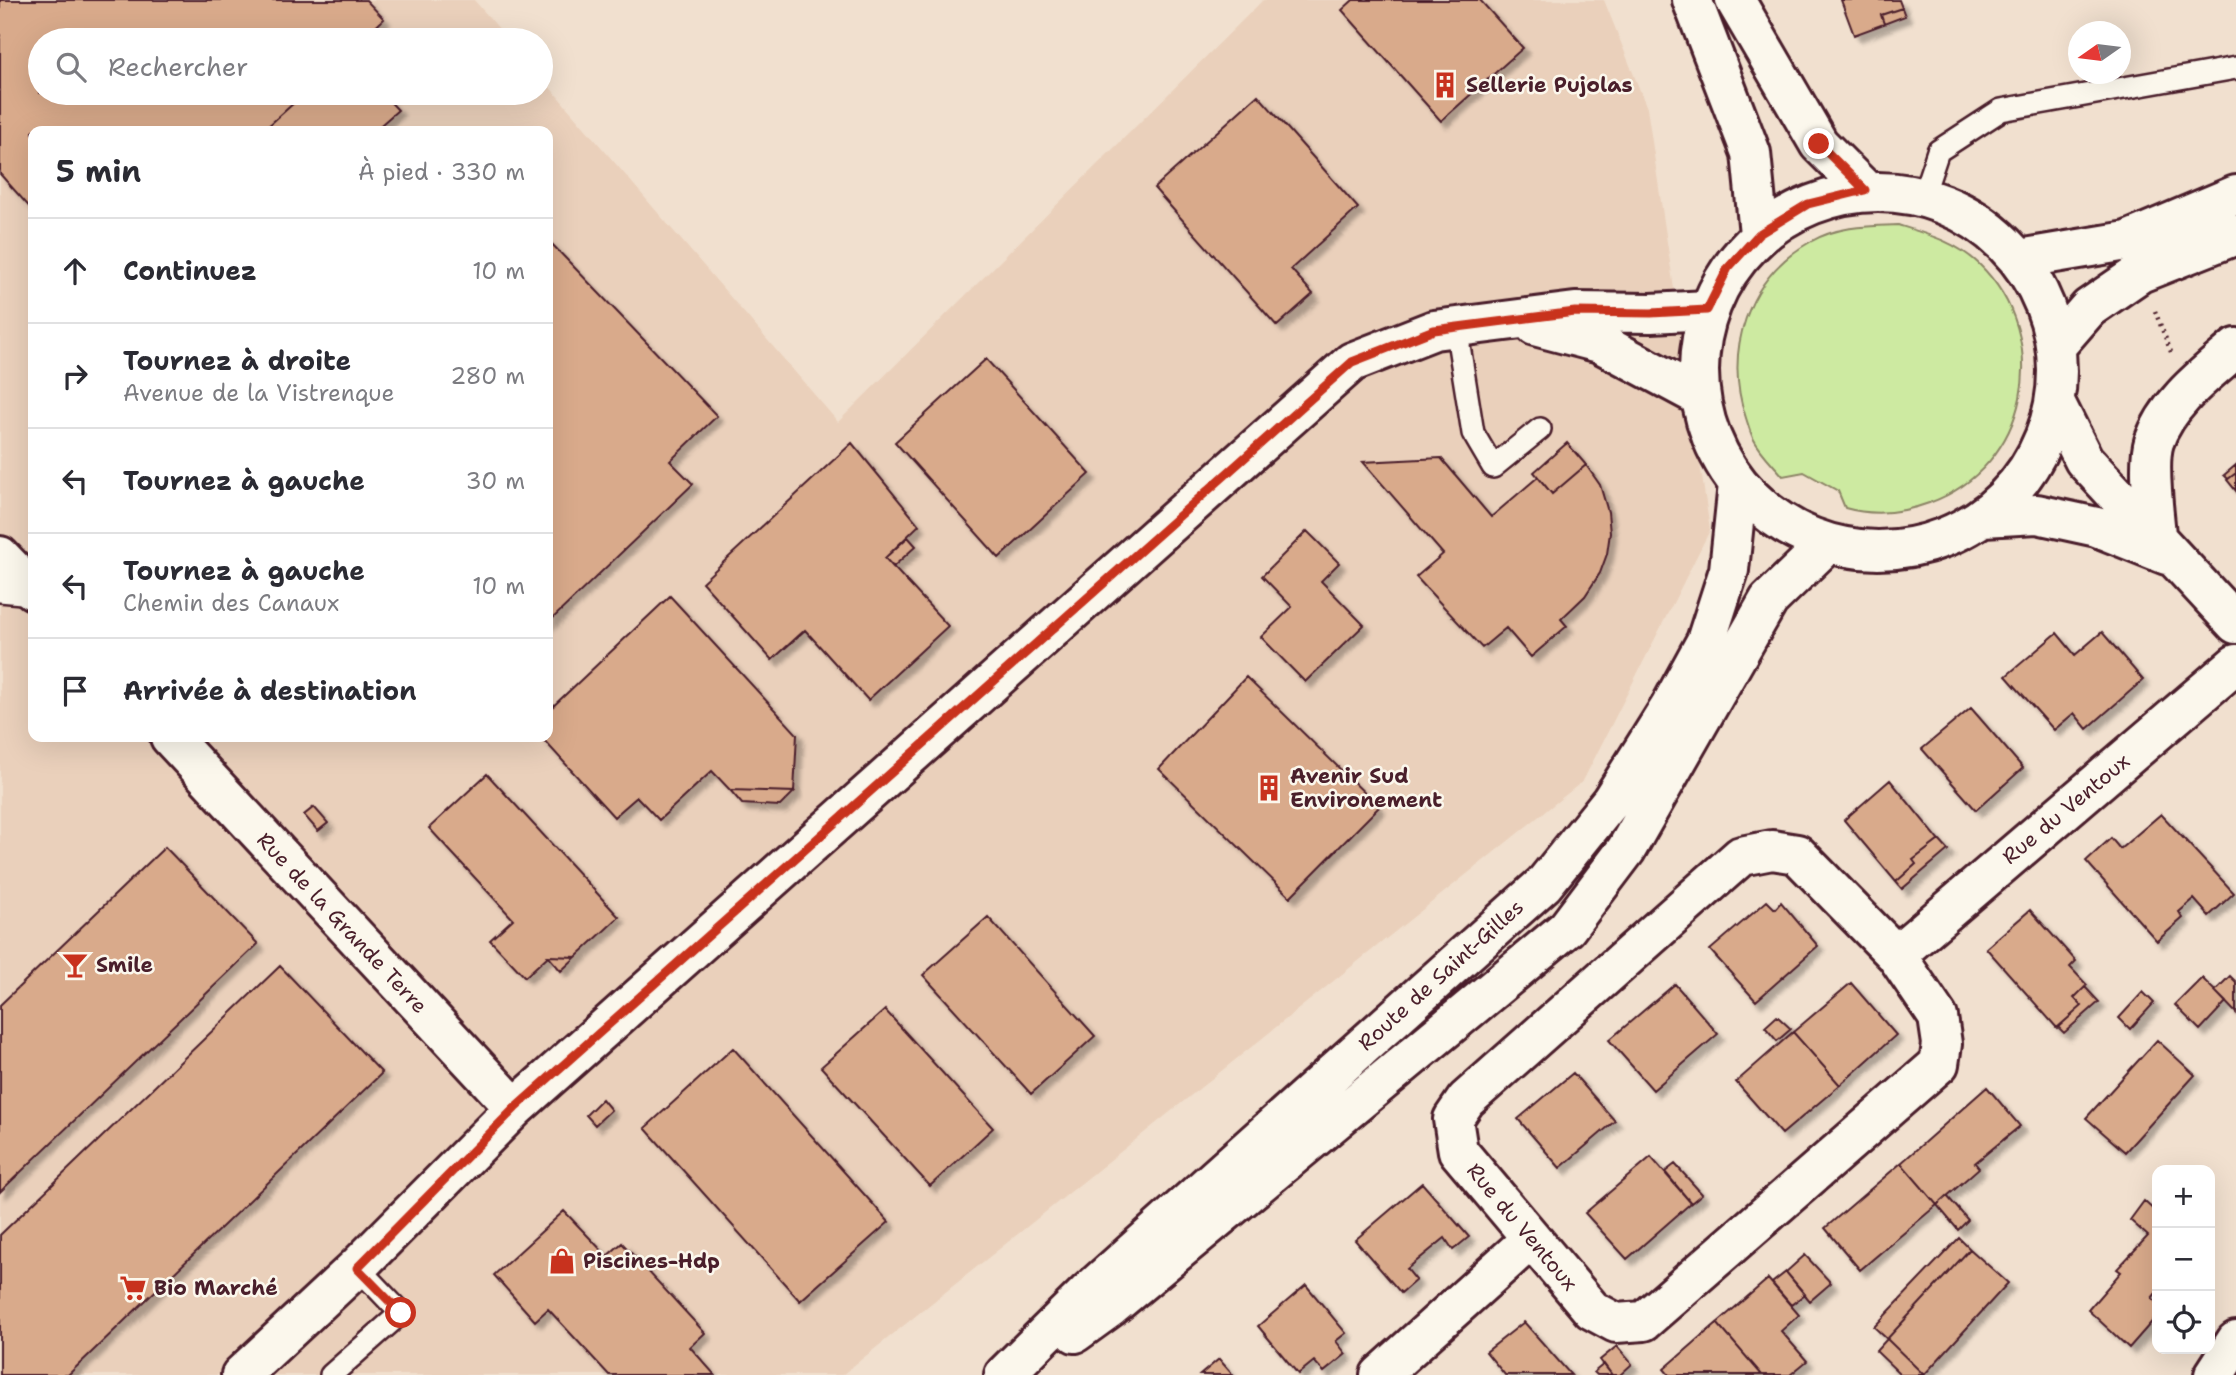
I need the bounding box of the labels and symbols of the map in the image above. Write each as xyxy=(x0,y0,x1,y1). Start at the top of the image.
north arrow xyxy=(2068,21,2131,84)
building icon: Sellerie Pujolas xyxy=(1430,70,1460,100)
place label: Sellerie Pujolas xyxy=(1466,71,1633,99)
route end xyxy=(1803,128,1834,159)
street label: Rue du Ventoux xyxy=(1996,747,2136,871)
place label: Avenir Sud Environement xyxy=(1290,762,1442,814)
building icon: Avenir Sud Environement xyxy=(1254,773,1284,803)
street label: Rue de la Grande Terre xyxy=(251,826,433,1020)
street label: Route de Saint-Gilles xyxy=(1352,893,1530,1057)
bar icon: Smile xyxy=(60,950,90,980)
place label: Smile xyxy=(96,951,153,979)
street label: Rue du Ventoux xyxy=(1460,1157,1584,1297)
shop icon: Piscines-Hdp xyxy=(547,1246,577,1276)
place label: Piscines-Hdp xyxy=(583,1247,720,1275)
supermarket icon: Bio Marché xyxy=(118,1273,148,1303)
place label: Bio Marché xyxy=(154,1274,278,1302)
route start xyxy=(385,1297,416,1328)

